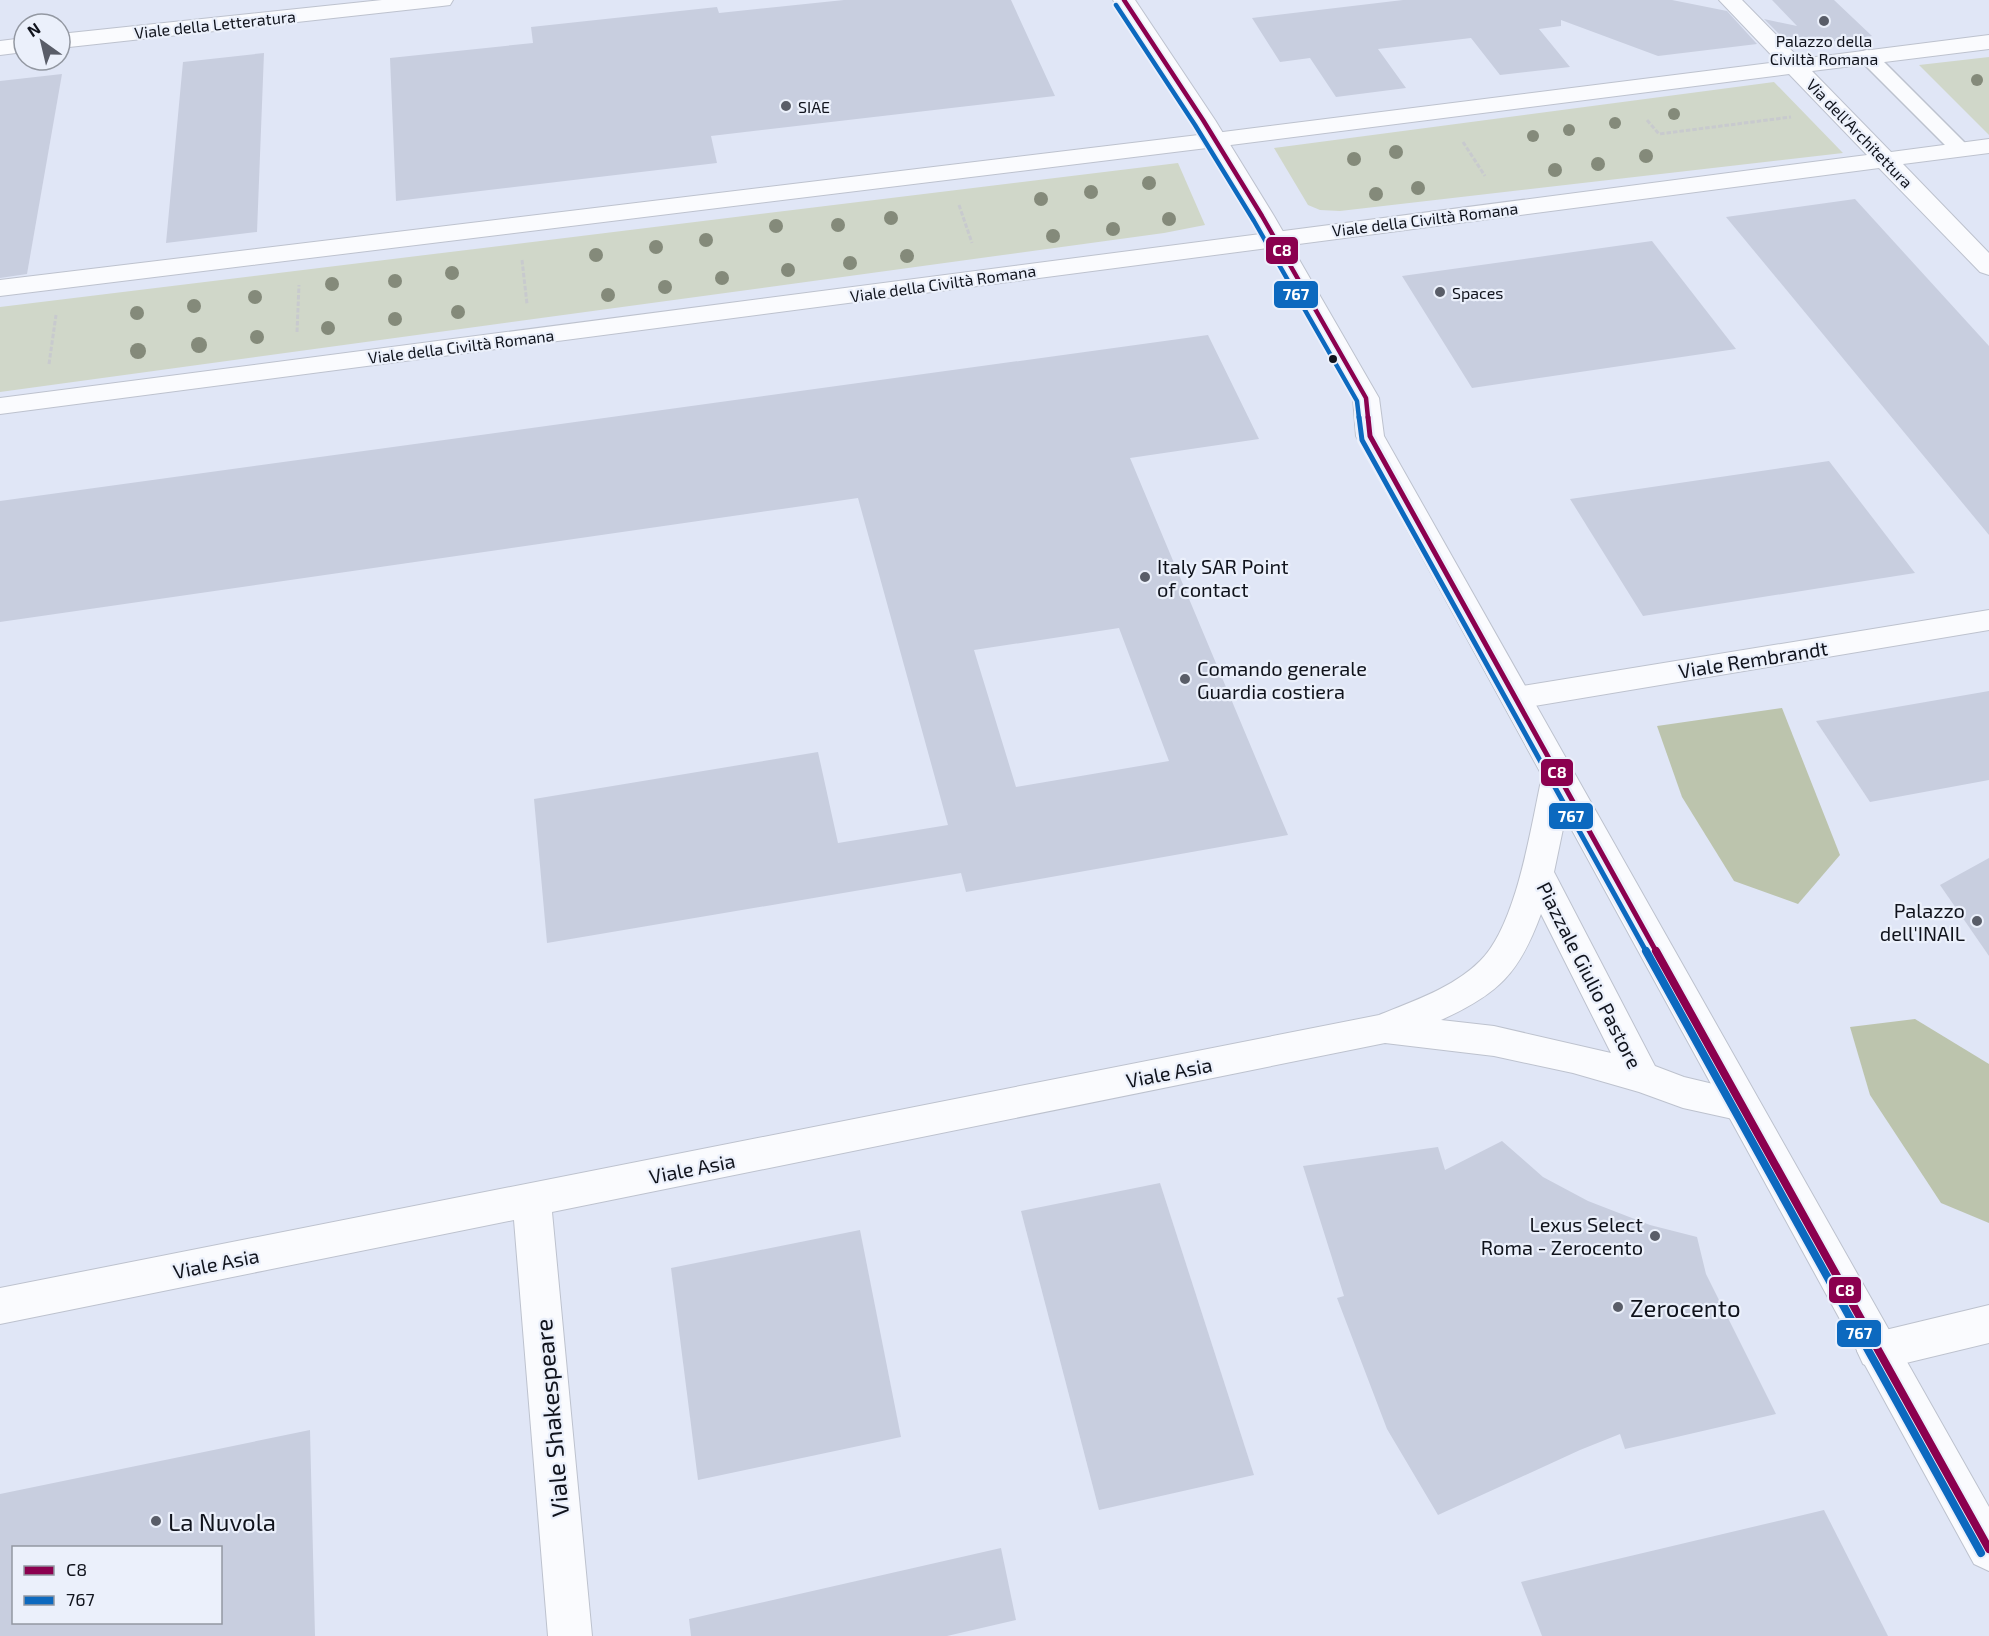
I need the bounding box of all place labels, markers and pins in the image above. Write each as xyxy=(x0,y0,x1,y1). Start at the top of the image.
marker: Palazzo della Civiltà Romana xyxy=(1817,14,1831,28)
place label: Palazzo della Civiltà Romana xyxy=(1770,31,1878,68)
place label: SIAE xyxy=(798,97,830,116)
marker: SIAE xyxy=(779,99,793,113)
place label: Spaces xyxy=(1452,283,1503,302)
marker: Spaces xyxy=(1433,285,1447,299)
unlabelled marker xyxy=(1327,353,1339,365)
place label: Italy SAR Point of contact xyxy=(1157,554,1289,601)
marker: Italy SAR Point of contact xyxy=(1138,570,1152,584)
place label: Comando generale Guardia costiera xyxy=(1197,656,1367,703)
marker: Comando generale Guardia costiera xyxy=(1178,672,1192,686)
place label: Palazzo dell'INAIL xyxy=(1880,898,1965,945)
marker: Palazzo dell'INAIL xyxy=(1970,914,1984,928)
place label: Lexus Select Roma - Zerocento xyxy=(1481,1212,1643,1259)
marker: Lexus Select Roma - Zerocento xyxy=(1648,1229,1662,1243)
place label: Zerocento xyxy=(1630,1293,1741,1322)
marker: Zerocento xyxy=(1611,1300,1625,1314)
place label: La Nuvola xyxy=(168,1507,276,1536)
marker: La Nuvola xyxy=(149,1514,163,1528)

